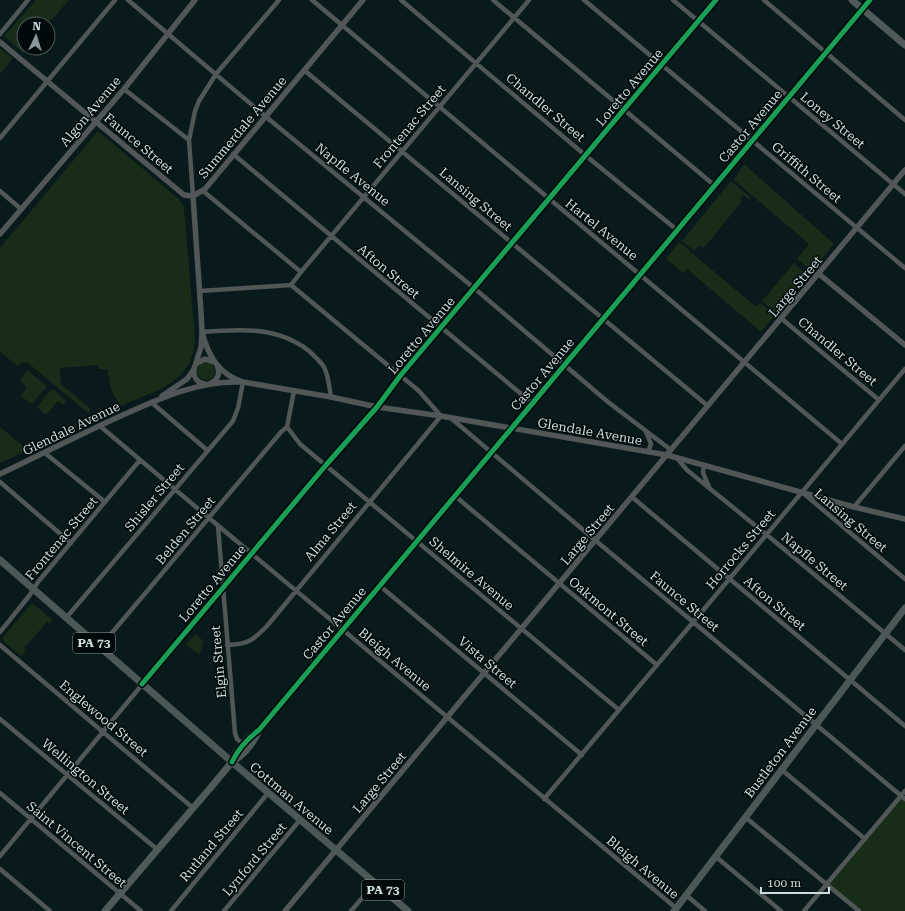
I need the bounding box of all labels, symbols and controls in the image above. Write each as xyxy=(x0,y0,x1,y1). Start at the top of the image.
north arrow xyxy=(16,16,56,56)
text: N xyxy=(32,20,42,33)
street label: Loretto Avenue xyxy=(593,46,666,129)
street label: Chandler Street xyxy=(503,70,588,145)
street label: Algon Avenue xyxy=(57,73,124,149)
street label: Summerdale Avenue xyxy=(195,73,289,181)
street label: Frontenac Street xyxy=(370,81,449,171)
street label: Castor Avenue xyxy=(716,87,785,166)
street label: Loney Street xyxy=(797,89,868,152)
street label: Faunce Street xyxy=(101,110,176,177)
street label: Griffith Street xyxy=(769,139,845,206)
street label: Napfle Avenue xyxy=(312,140,393,209)
street label: Lansing Street xyxy=(436,165,515,234)
street label: Hartel Avenue xyxy=(562,196,641,263)
street label: Afton Street xyxy=(355,241,423,302)
street label: Large Street xyxy=(765,253,825,320)
street label: Loretto Avenue xyxy=(385,294,458,377)
street label: Chandler Street xyxy=(795,314,880,389)
street label: Castor Avenue xyxy=(508,335,577,414)
street label: Glendale Avenue xyxy=(20,398,122,458)
street label: Glendale Avenue xyxy=(536,415,643,448)
street label: Shisler Street xyxy=(122,460,187,534)
street label: Lansing Street xyxy=(811,486,890,555)
street label: Frontenac Street xyxy=(22,493,101,583)
street label: Belden Street xyxy=(153,493,218,567)
street label: Alma Street xyxy=(301,499,360,564)
street label: Large Street xyxy=(557,501,617,568)
street label: Horrocks Street xyxy=(703,506,778,592)
street label: Napfle Street xyxy=(778,529,851,594)
street label: Shelmire Avenue xyxy=(426,534,517,613)
street label: Loretto Avenue xyxy=(176,542,249,625)
street label: Faunce Street xyxy=(647,568,722,635)
street label: Afton Street xyxy=(741,573,809,634)
street label: Oakmont Street xyxy=(566,574,652,649)
street label: Castor Avenue xyxy=(300,584,369,663)
street label: Elgin Street xyxy=(208,625,229,699)
street label: Bleigh Avenue xyxy=(356,625,434,694)
road number: PA 73 xyxy=(73,633,115,653)
street label: Vista Street xyxy=(455,634,520,691)
street label: Englewood Street xyxy=(57,677,151,760)
street label: Bustleton Avenue xyxy=(741,704,819,801)
street label: Wellington Street xyxy=(39,735,133,817)
street label: Large Street xyxy=(349,749,409,816)
street label: Cottman Avenue xyxy=(247,759,336,838)
street label: Saint Vincent Street xyxy=(24,798,130,891)
street label: Rutland Street xyxy=(177,806,246,885)
street label: Lynford Street xyxy=(219,820,289,899)
street label: Bleigh Avenue xyxy=(604,833,682,902)
scale bar xyxy=(761,869,829,895)
text: 100 m xyxy=(767,876,801,890)
road number: PA 73 xyxy=(362,880,404,900)

